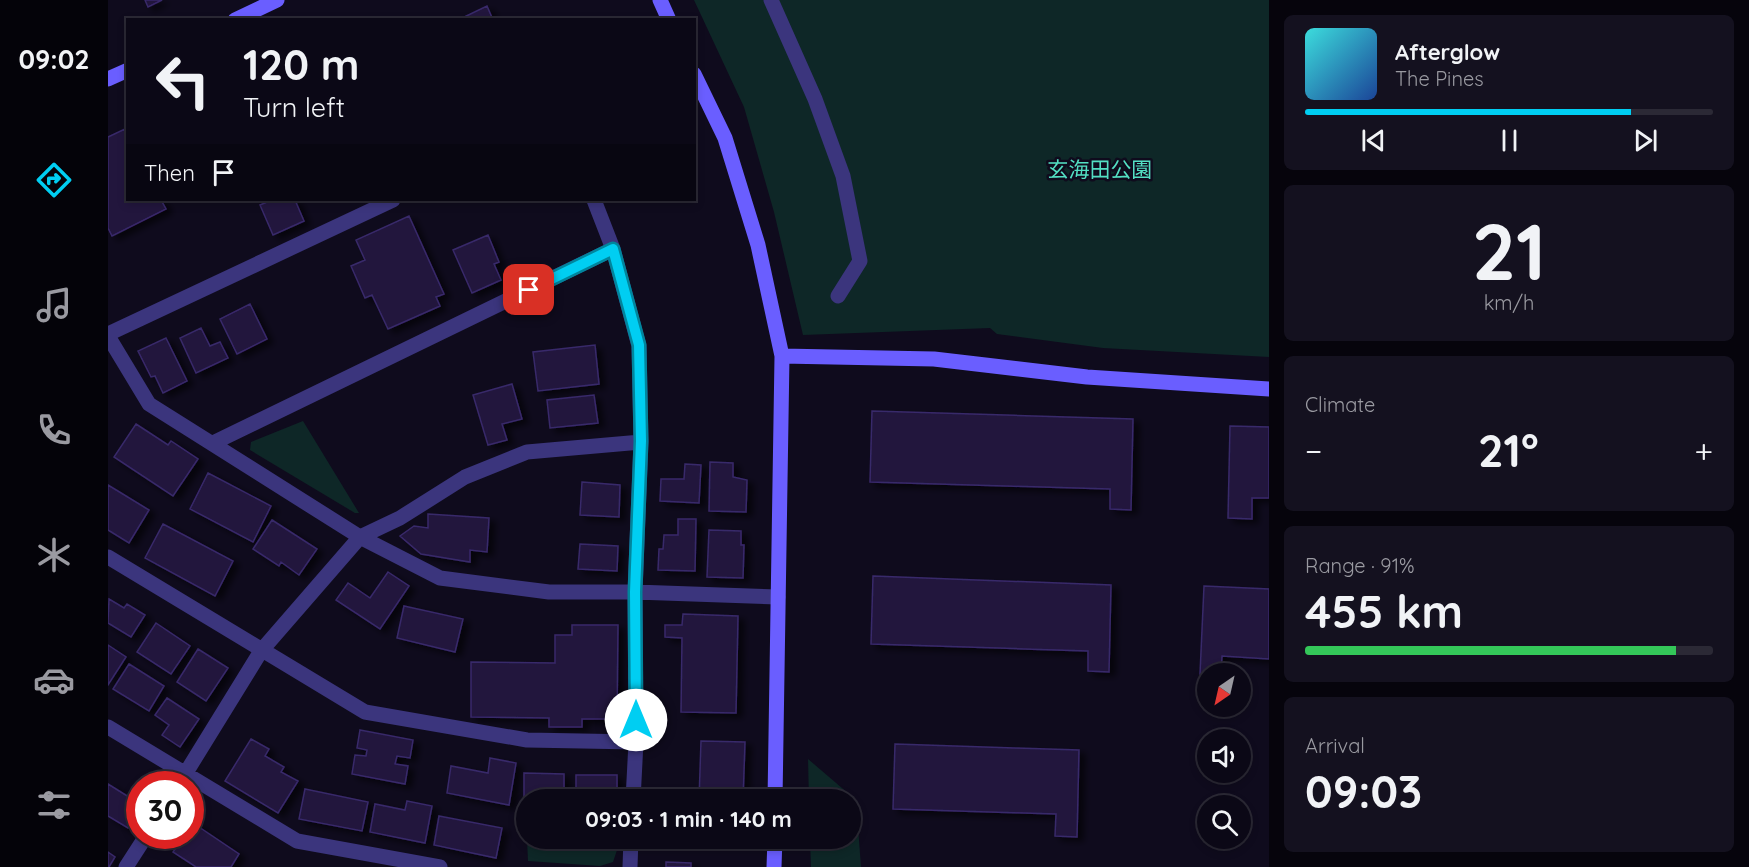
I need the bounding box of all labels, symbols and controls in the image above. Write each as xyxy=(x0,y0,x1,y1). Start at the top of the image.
text: 120 m xyxy=(243,38,360,91)
text: Afterglow xyxy=(1395,38,1500,66)
text: 09:02 xyxy=(18,42,90,76)
icon: left xyxy=(144,42,222,120)
text: The Pines xyxy=(1395,66,1484,91)
text: Turn left xyxy=(243,90,345,124)
icon: previous xyxy=(1357,124,1390,157)
icon: pause xyxy=(1493,124,1526,157)
icon: next xyxy=(1629,124,1662,157)
icon: arrive xyxy=(207,156,240,189)
park label: 玄海田公園 xyxy=(1048,156,1153,182)
icon: directions xyxy=(33,159,75,201)
text: Then xyxy=(144,159,195,187)
text: 21 xyxy=(1472,202,1546,300)
pin xyxy=(503,264,554,315)
icon: arrive xyxy=(512,273,545,306)
icon: music xyxy=(33,284,75,326)
text: km/h xyxy=(1484,290,1534,315)
text: Climate xyxy=(1305,392,1375,417)
icon: phone xyxy=(33,409,75,451)
text: 21° xyxy=(1478,422,1539,478)
text: − xyxy=(1305,430,1322,471)
text: + xyxy=(1694,430,1713,471)
icon: climate xyxy=(33,534,75,576)
text: Range · 91% xyxy=(1305,553,1415,578)
text: 455 km xyxy=(1305,583,1463,639)
icon: car xyxy=(33,659,75,701)
north arrow xyxy=(1197,663,1251,717)
map controls xyxy=(1197,663,1251,849)
position arrow xyxy=(604,688,668,752)
button: sound xyxy=(1197,729,1251,783)
text: Arrival xyxy=(1305,733,1365,758)
text: 09:03 xyxy=(1305,763,1422,819)
speed limit sign: 30 xyxy=(126,771,204,849)
icon: filters xyxy=(33,784,75,826)
button: search xyxy=(1197,795,1251,849)
text: 09:03 · 1 min · 140 m xyxy=(585,805,792,833)

